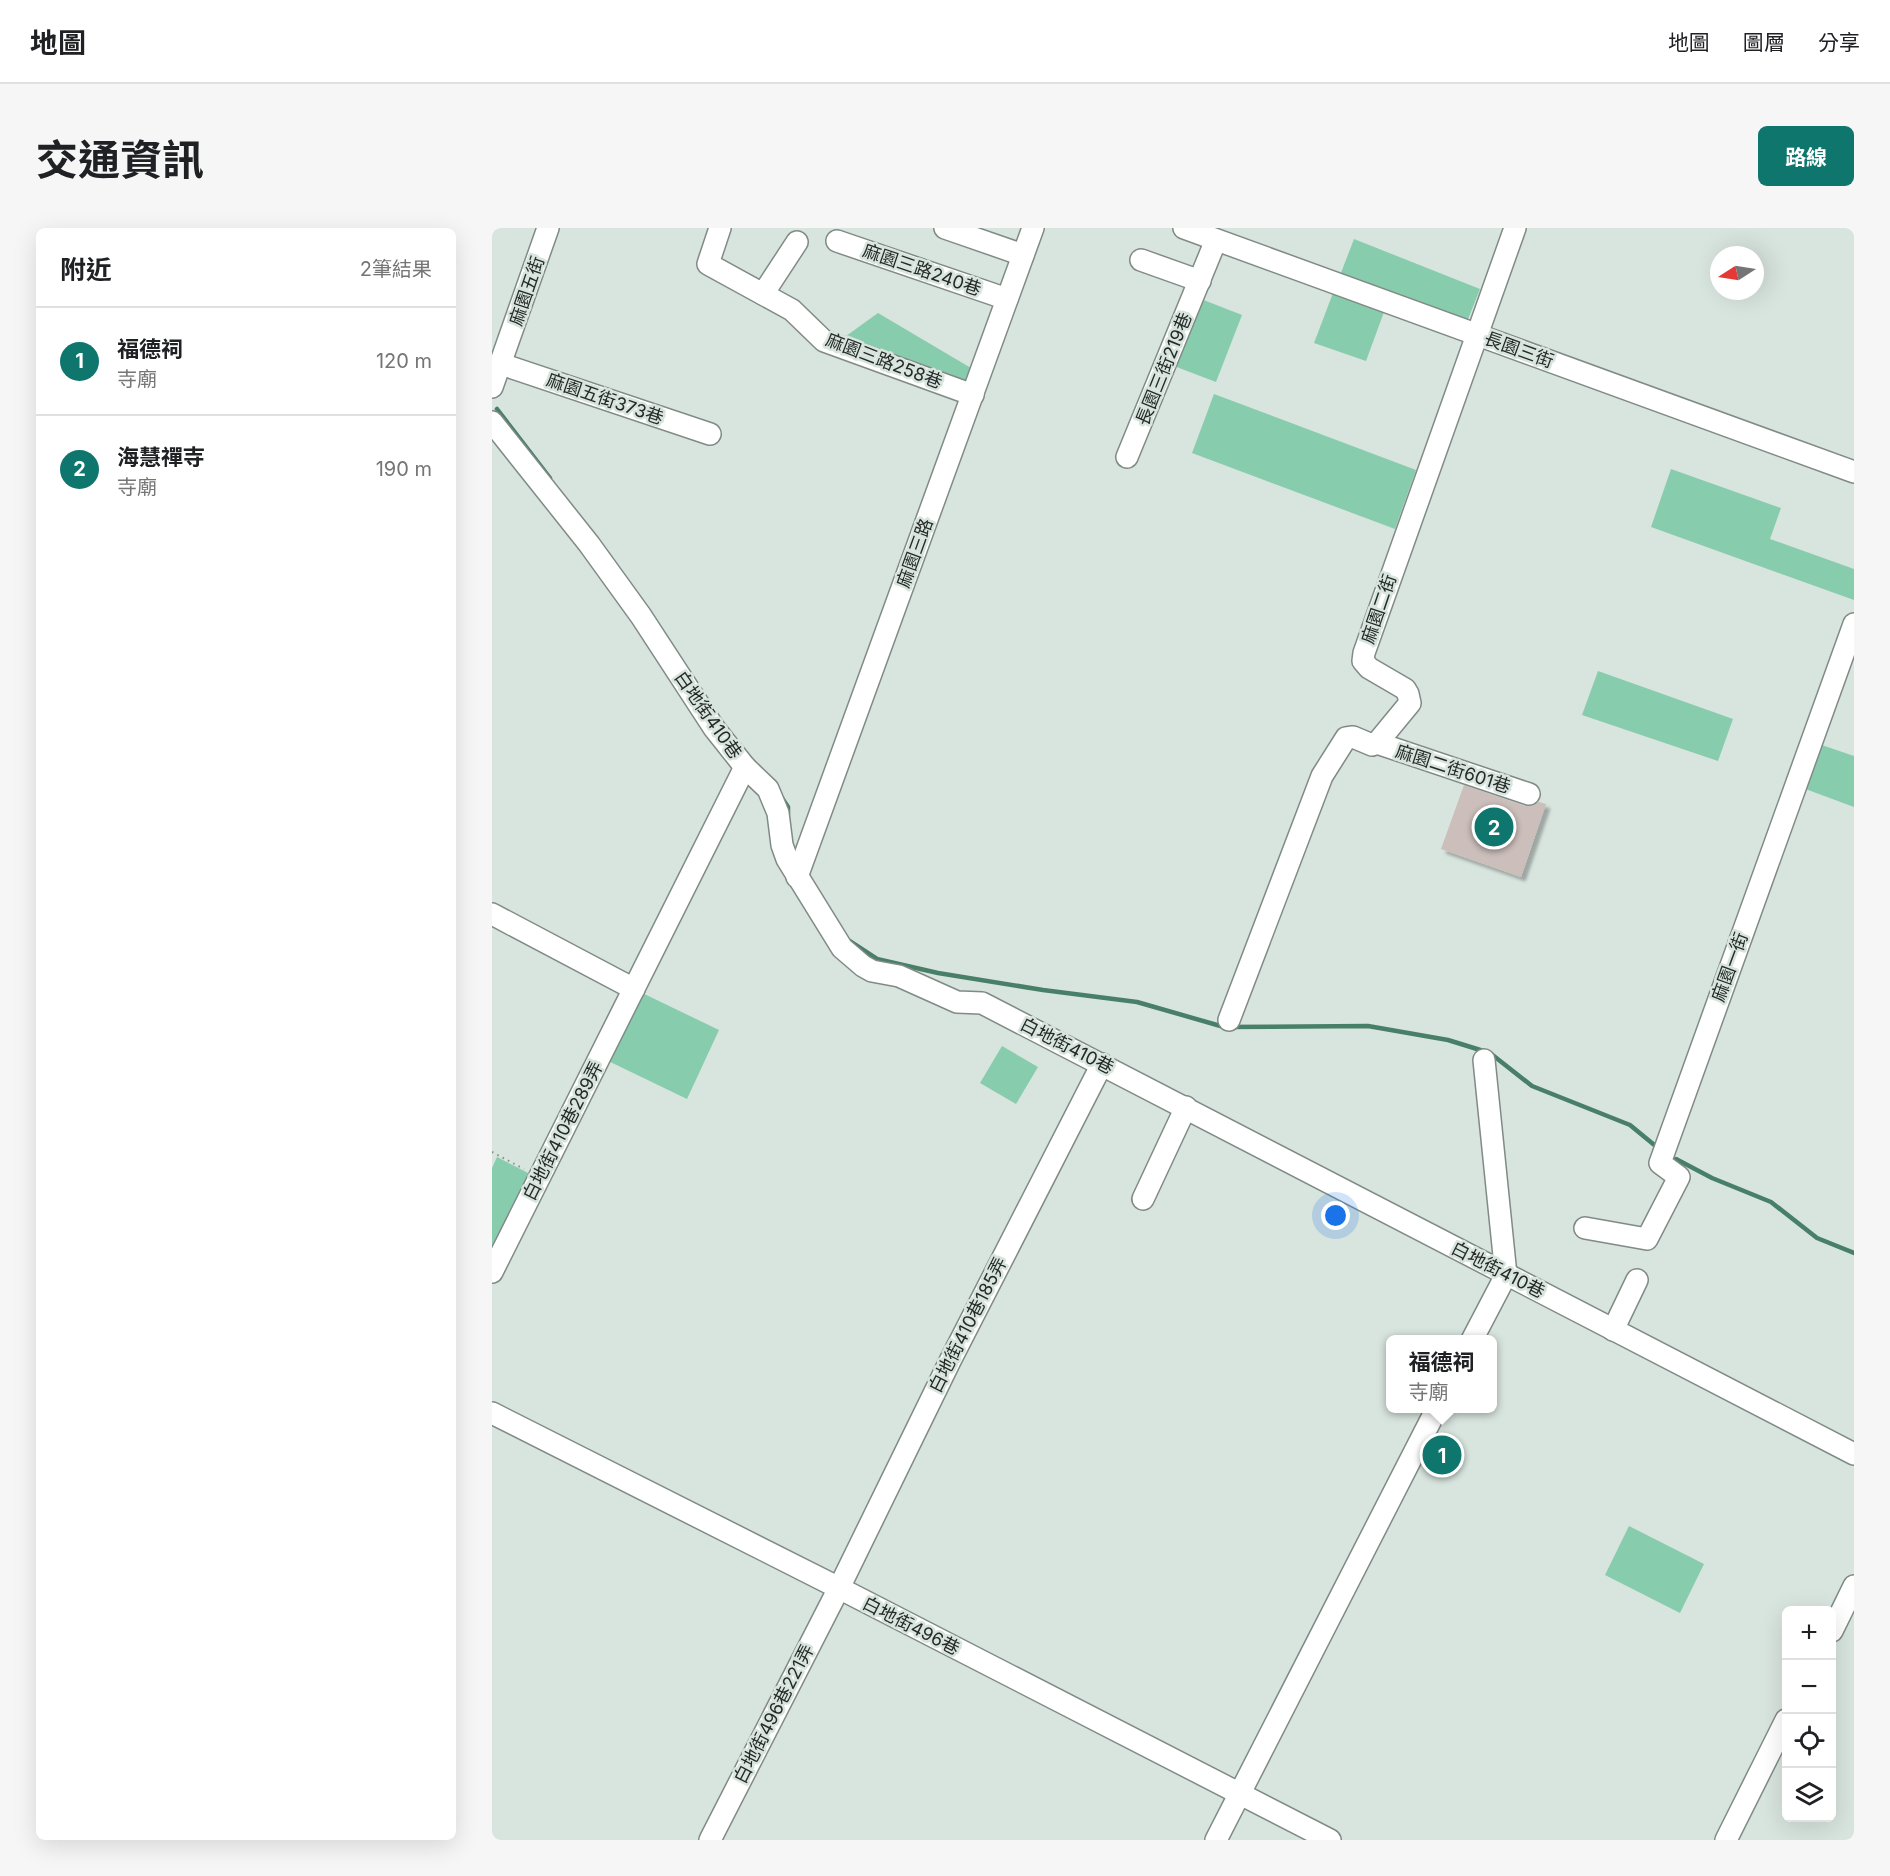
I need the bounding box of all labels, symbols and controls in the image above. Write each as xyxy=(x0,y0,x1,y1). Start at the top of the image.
text: 地圖 xyxy=(30,26,86,60)
text: 地圖 xyxy=(1668,30,1710,55)
text: 圖層 xyxy=(1743,30,1785,55)
text: 分享 xyxy=(1818,30,1860,55)
button: 路線 xyxy=(1758,126,1854,186)
text: 交通資訊 xyxy=(36,134,204,185)
street label: 麻園三路240巷 xyxy=(860,239,984,300)
north arrow xyxy=(1710,246,1764,300)
street label: 麻園五街 xyxy=(505,253,548,328)
text: 附近 xyxy=(60,254,112,285)
text: 2筆結果 xyxy=(360,257,432,281)
street label: 長園三街219巷 xyxy=(1131,309,1196,428)
street label: 長園三街 xyxy=(1482,327,1557,372)
street label: 麻園三路258巷 xyxy=(823,329,945,392)
text: 福德祠 xyxy=(117,336,183,362)
text: 1 xyxy=(75,349,84,373)
text: 120 m xyxy=(376,349,432,373)
text: 寺廟 xyxy=(117,367,157,391)
street label: 麻園五街373巷 xyxy=(544,369,666,428)
text: 海慧禪寺 xyxy=(117,444,205,470)
text: 2 xyxy=(73,457,86,481)
text: 190 m xyxy=(376,457,432,481)
text: 寺廟 xyxy=(117,475,157,499)
street label: 麻園三路 xyxy=(892,515,937,590)
street label: 麻園二街 xyxy=(1357,571,1400,646)
street label: 白地街410巷 xyxy=(671,667,746,762)
street label: 麻園二街601巷 xyxy=(1393,740,1513,797)
pin: 2 xyxy=(1474,804,1514,850)
street label: 麻園一街 xyxy=(1707,929,1752,1004)
street label: 白地街410巷 xyxy=(1017,1013,1117,1078)
street label: 白地街410巷289弄 xyxy=(518,1058,607,1204)
your location xyxy=(1321,1201,1350,1230)
street label: 白地街410巷 xyxy=(1448,1237,1548,1302)
street label: 白地街410巷185弄 xyxy=(924,1253,1011,1396)
popup xyxy=(1386,1335,1497,1413)
text: 福德祠 xyxy=(1408,1349,1475,1375)
text: 寺廟 xyxy=(1408,1380,1448,1404)
pin: 1 xyxy=(1422,1432,1462,1478)
street label: 白地街496巷 xyxy=(859,1592,963,1659)
map controls xyxy=(1782,1606,1836,1822)
button: + xyxy=(1782,1606,1836,1660)
street label: 白地街496巷221弄 xyxy=(729,1641,818,1787)
button: − xyxy=(1782,1660,1836,1714)
button: locate xyxy=(1782,1714,1836,1768)
button: layers xyxy=(1782,1768,1836,1822)

